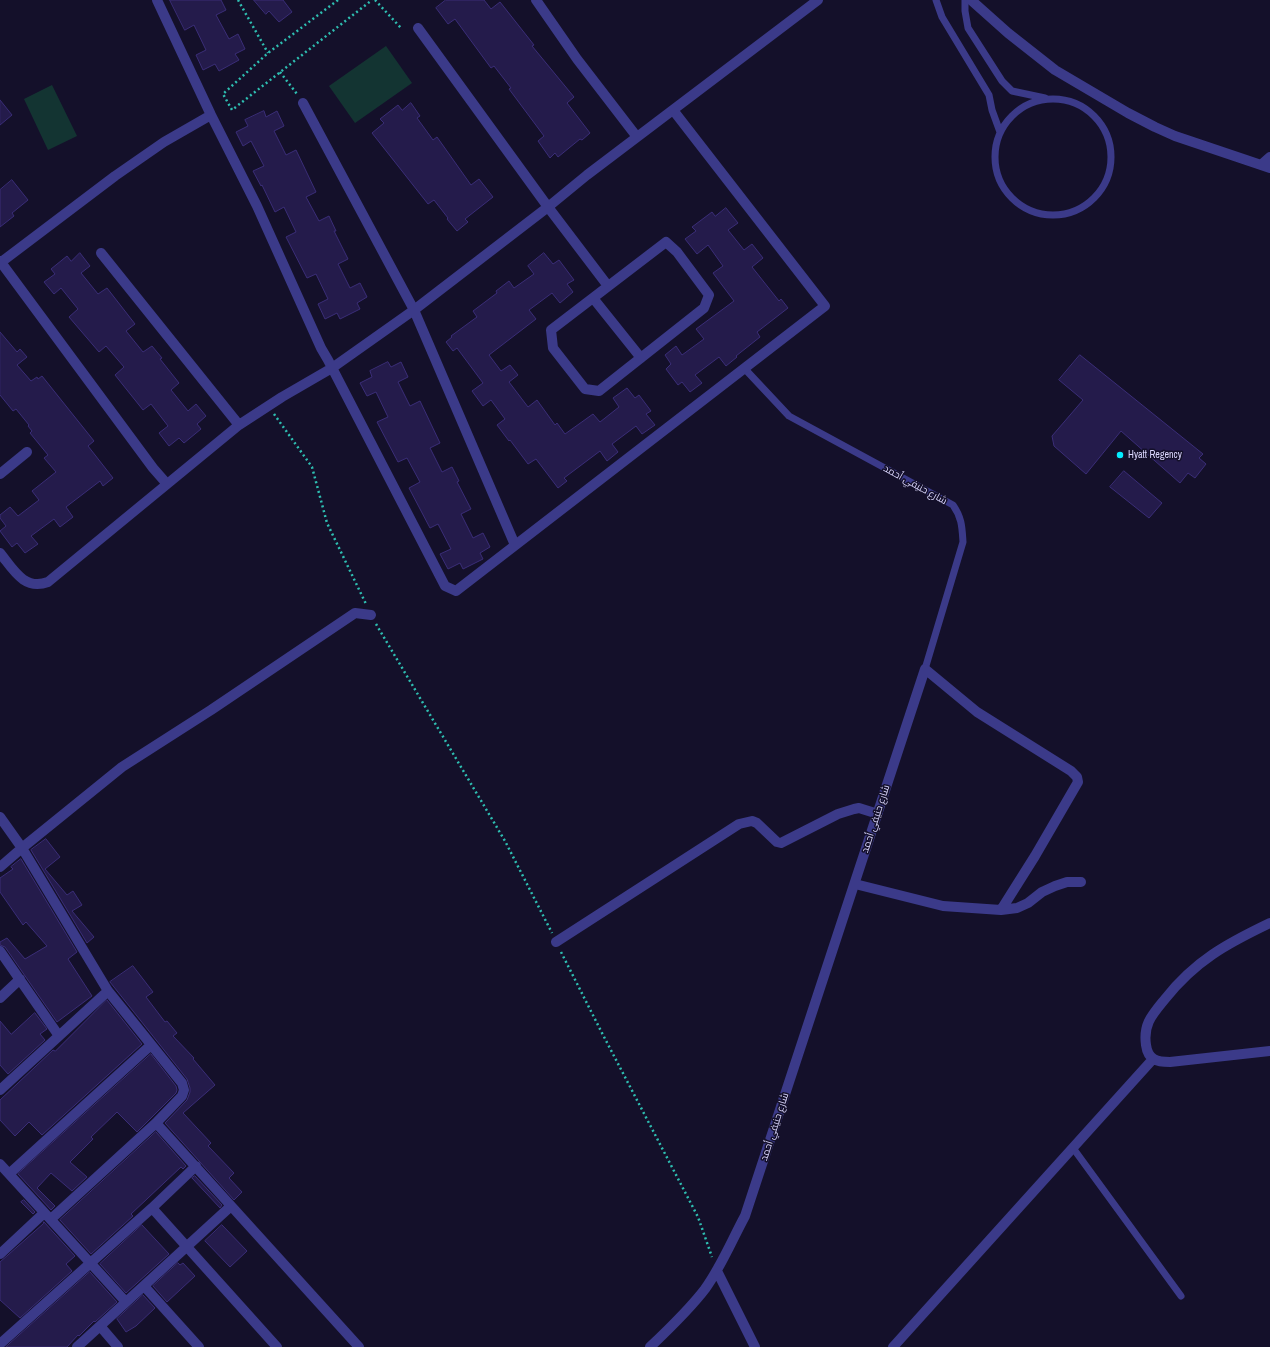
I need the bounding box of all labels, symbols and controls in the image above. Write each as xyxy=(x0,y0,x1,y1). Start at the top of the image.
place label: Hyatt Regency xyxy=(1128,449,1182,461)
marker: Hyatt Regency xyxy=(1115,450,1125,460)
street label: شارع حنيفي أحمد xyxy=(881,463,949,507)
street label: شارع حنيفي أحمد xyxy=(859,783,893,855)
street label: شارع حنيفي أحمد xyxy=(758,1091,792,1163)

